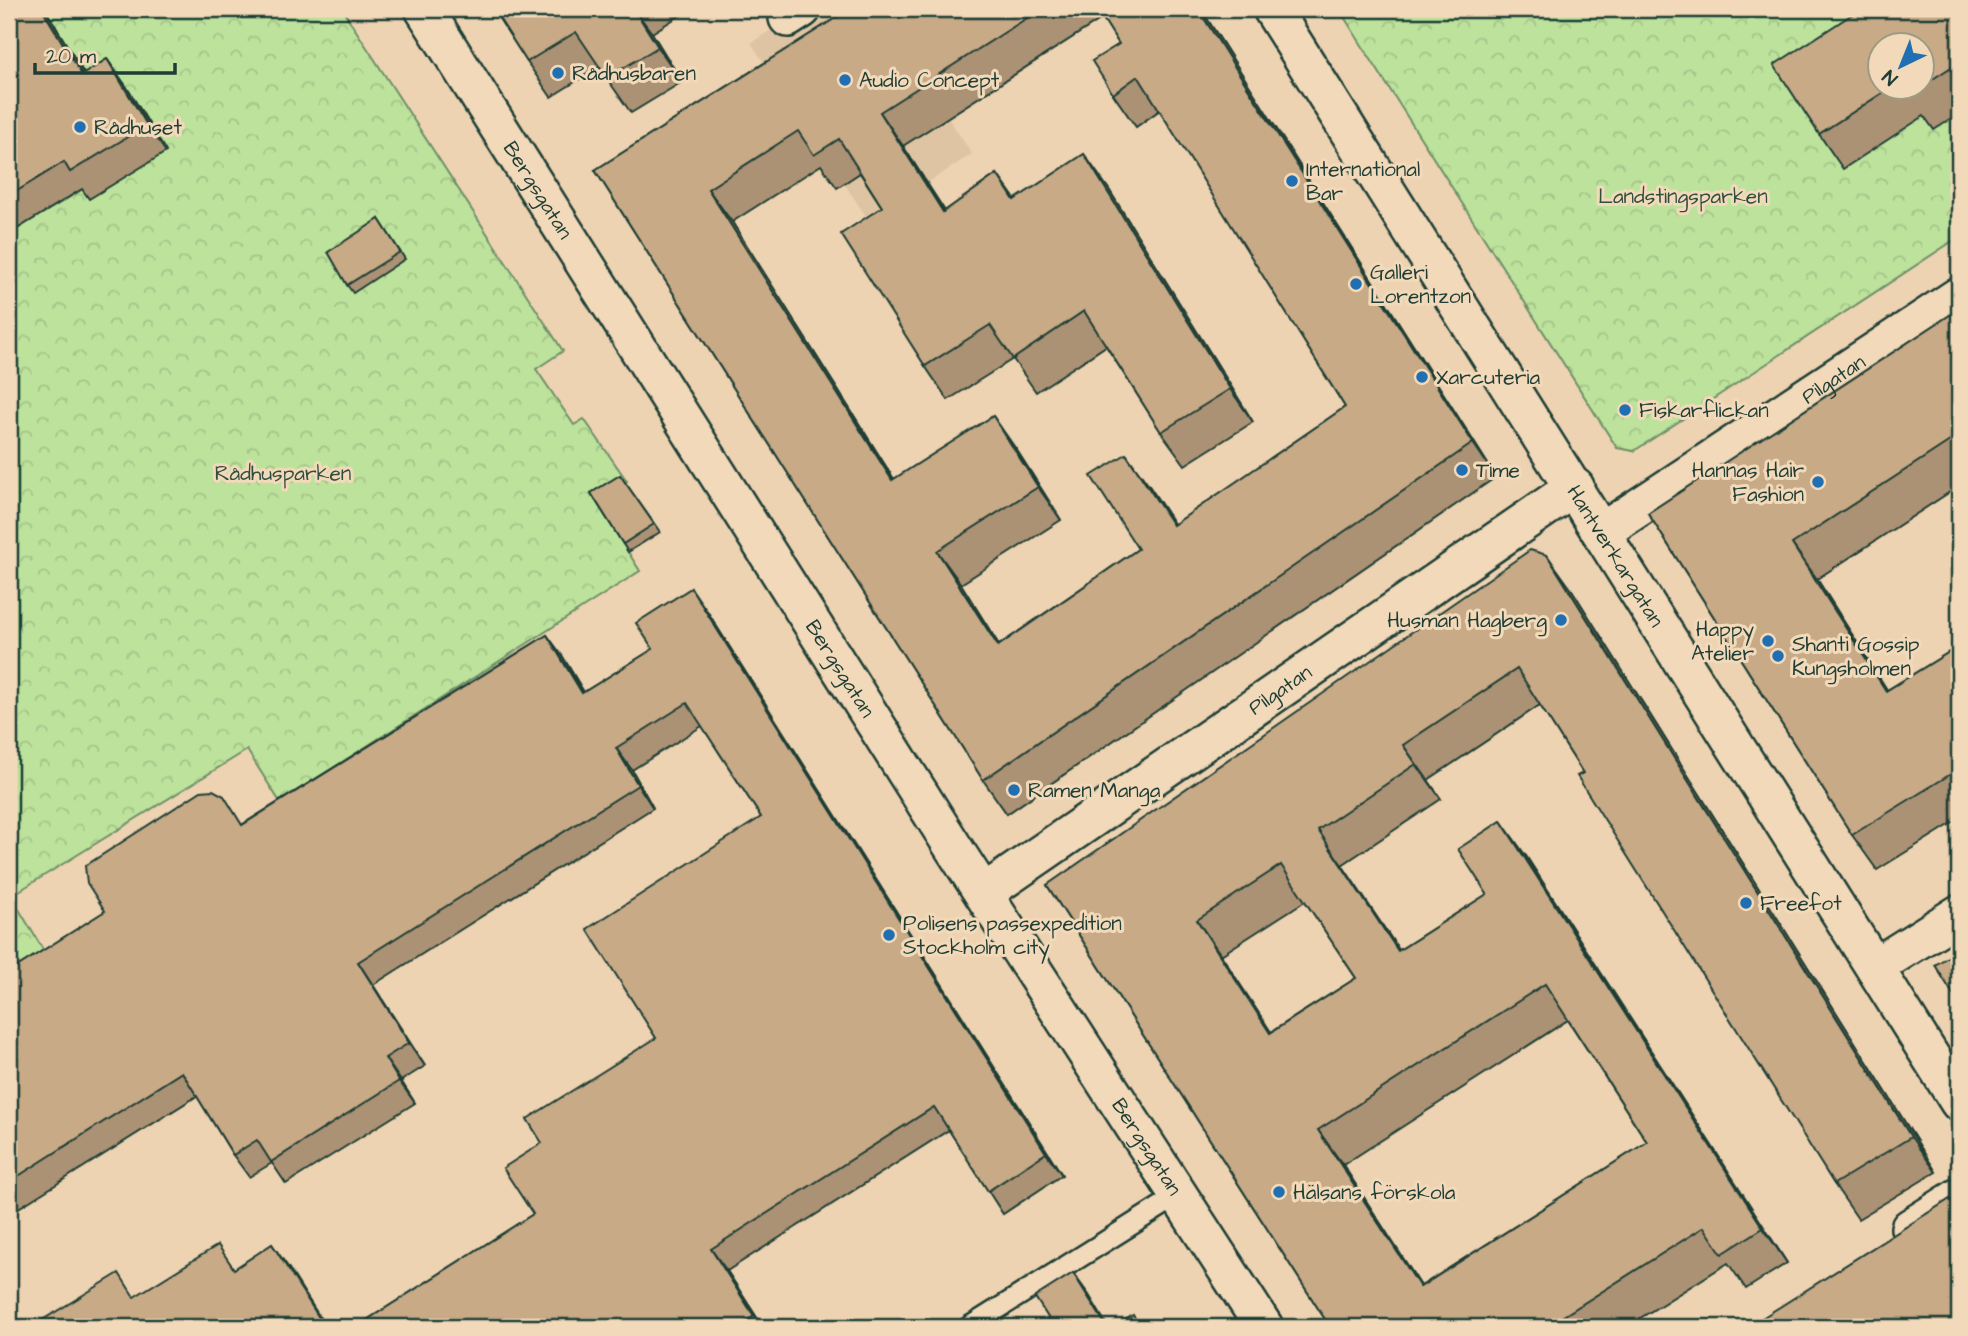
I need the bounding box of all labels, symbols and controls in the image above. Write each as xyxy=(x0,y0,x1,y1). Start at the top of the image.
scale bar xyxy=(35,32,175,76)
north arrow xyxy=(1867,32,1937,102)
text: 20 m xyxy=(46,42,97,71)
place label: Rådhusbaren xyxy=(572,59,696,88)
text: N xyxy=(1877,63,1904,91)
marker: Rådhusbaren xyxy=(550,65,566,81)
place label: Audio Concept xyxy=(859,66,1000,96)
marker: Audio Concept xyxy=(837,72,853,88)
place label: Rådhuset xyxy=(94,113,182,142)
marker: Rådhuset xyxy=(72,119,88,135)
street label: Bergsgatan xyxy=(496,136,580,245)
place label: International Bar xyxy=(1306,155,1420,208)
marker: International Bar xyxy=(1284,173,1300,189)
park label: Landstingsparken xyxy=(1598,182,1768,213)
place label: Galleri Lorentzon xyxy=(1370,258,1471,311)
marker: Galleri Lorentzon xyxy=(1348,276,1364,292)
street label: Pilgatan xyxy=(1796,348,1871,411)
place label: Xarcuteria xyxy=(1436,363,1540,392)
marker: Xarcuteria xyxy=(1414,369,1430,385)
place label: Fiskarflickan xyxy=(1639,396,1769,425)
marker: Fiskarflickan xyxy=(1617,402,1633,418)
place label: Time xyxy=(1476,456,1520,485)
place label: Hannas Hair Fashion xyxy=(1692,456,1804,509)
park label: Rådhusparken xyxy=(215,459,351,489)
marker: Time xyxy=(1454,462,1470,478)
marker: Hannas Hair Fashion xyxy=(1810,474,1826,490)
street label: Hantverkargatan xyxy=(1560,480,1671,633)
place label: Husman Hagberg xyxy=(1387,606,1547,637)
marker: Husman Hagberg xyxy=(1553,612,1569,628)
street label: Bergsgatan xyxy=(798,614,882,723)
place label: Happy Atelier xyxy=(1691,615,1754,668)
place label: Shanti Gossip Kungsholmen xyxy=(1792,630,1920,685)
marker: Happy Atelier xyxy=(1760,633,1776,649)
marker: Shanti Gossip Kungsholmen xyxy=(1770,648,1786,664)
street label: Pilgatan xyxy=(1243,658,1318,722)
place label: Ramen Manga xyxy=(1028,776,1161,807)
marker: Ramen Manga xyxy=(1006,782,1022,798)
place label: Freefot xyxy=(1760,889,1842,918)
marker: Freefot xyxy=(1738,895,1754,911)
place label: Polisens passexpedition Stockholm city xyxy=(903,909,1122,964)
marker: Polisens passexpedition Stockholm city xyxy=(881,927,897,943)
street label: Bergsgatan xyxy=(1105,1093,1189,1201)
place label: Hälsans förskola xyxy=(1293,1178,1456,1207)
marker: Hälsans förskola xyxy=(1271,1184,1287,1200)

